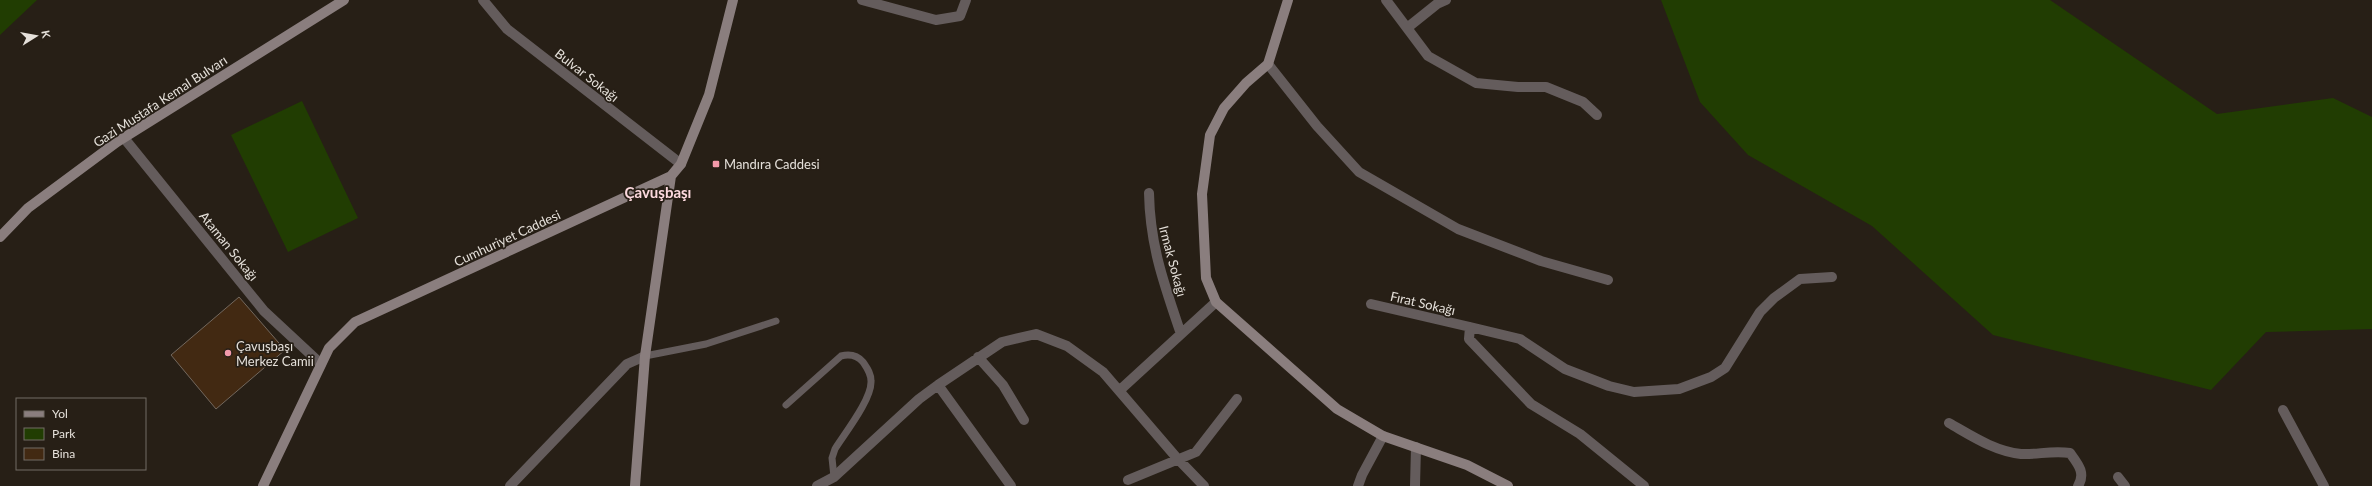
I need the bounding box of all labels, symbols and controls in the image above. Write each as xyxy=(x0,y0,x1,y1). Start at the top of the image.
north arrow xyxy=(16,16,56,56)
text: K xyxy=(39,29,53,39)
street label: Bulvar Sokağı xyxy=(552,45,622,105)
street label: Gazi Mustafa Kemal Bulvarı xyxy=(90,52,230,150)
place label: Mandıra Caddesi xyxy=(724,156,820,172)
marker: Mandıra Caddesi xyxy=(711,159,721,169)
district label: Çavuşbaşı xyxy=(625,183,691,201)
street label: Cumhuriyet Caddesi xyxy=(451,206,563,270)
street label: Ataman Sokağı xyxy=(196,208,262,284)
street label: Irmak Sokağı xyxy=(1156,224,1190,298)
street label: Fırat Sokağı xyxy=(1389,288,1457,318)
place label: Çavuşbaşı Merkez Camii xyxy=(236,338,314,369)
marker: Çavuşbaşı Merkez Camii xyxy=(223,348,233,358)
legend xyxy=(16,398,146,470)
text: Yol xyxy=(52,406,68,421)
text: Park xyxy=(52,426,76,441)
text: Bina xyxy=(52,446,75,461)

